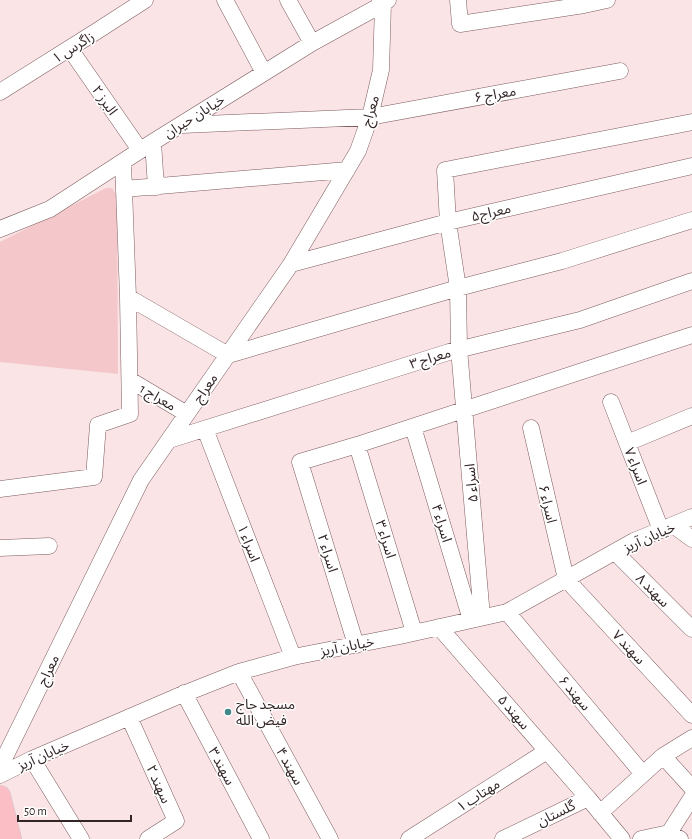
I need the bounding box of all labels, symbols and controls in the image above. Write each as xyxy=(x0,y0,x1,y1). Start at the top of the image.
street label: زاگرس ۱ xyxy=(50,29,97,67)
street label: البرز ۲ xyxy=(88,83,119,119)
street label: معراج ۶ xyxy=(473,84,518,109)
street label: خیابان حیران xyxy=(162,93,228,142)
street label: معراج xyxy=(360,94,385,129)
street label: معراج۵ xyxy=(470,202,513,227)
street label: معراج ۳ xyxy=(408,346,454,375)
street label: معراج xyxy=(191,371,223,407)
street label: معراج 1 xyxy=(136,382,178,417)
street label: اسراء ۷ xyxy=(621,446,649,487)
street label: اسراء ۵ xyxy=(463,463,482,503)
street label: اسراء ۶ xyxy=(535,484,558,525)
street label: اسراء ۴ xyxy=(428,503,453,544)
street label: اسراء ۳ xyxy=(372,519,397,560)
street label: خیابان آریز xyxy=(620,520,678,557)
street label: اسراء ۱ xyxy=(234,523,262,564)
street label: اسراء ۲ xyxy=(314,533,339,574)
street label: سهند ۸ xyxy=(632,571,672,611)
street label: سهند ۷ xyxy=(609,628,647,668)
street label: خیابان آریز xyxy=(318,634,376,660)
street label: معراج xyxy=(36,653,65,689)
street label: سهند ۶ xyxy=(555,674,593,714)
street label: سهند ۵ xyxy=(494,693,532,733)
place label: مسجد حاج فیض الله xyxy=(236,698,295,729)
marker: مسجد حاج فیض الله xyxy=(223,707,233,717)
street label: خیابان آریز xyxy=(14,738,72,775)
street label: سهند ۳ xyxy=(205,745,237,788)
street label: سهند ۴ xyxy=(272,745,305,788)
street label: سهند ۲ xyxy=(143,763,173,806)
street label: مهتاب ۱ xyxy=(455,777,503,816)
scale bar xyxy=(18,797,131,823)
street label: گلستان xyxy=(535,798,578,830)
text: 50 m xyxy=(24,805,47,817)

